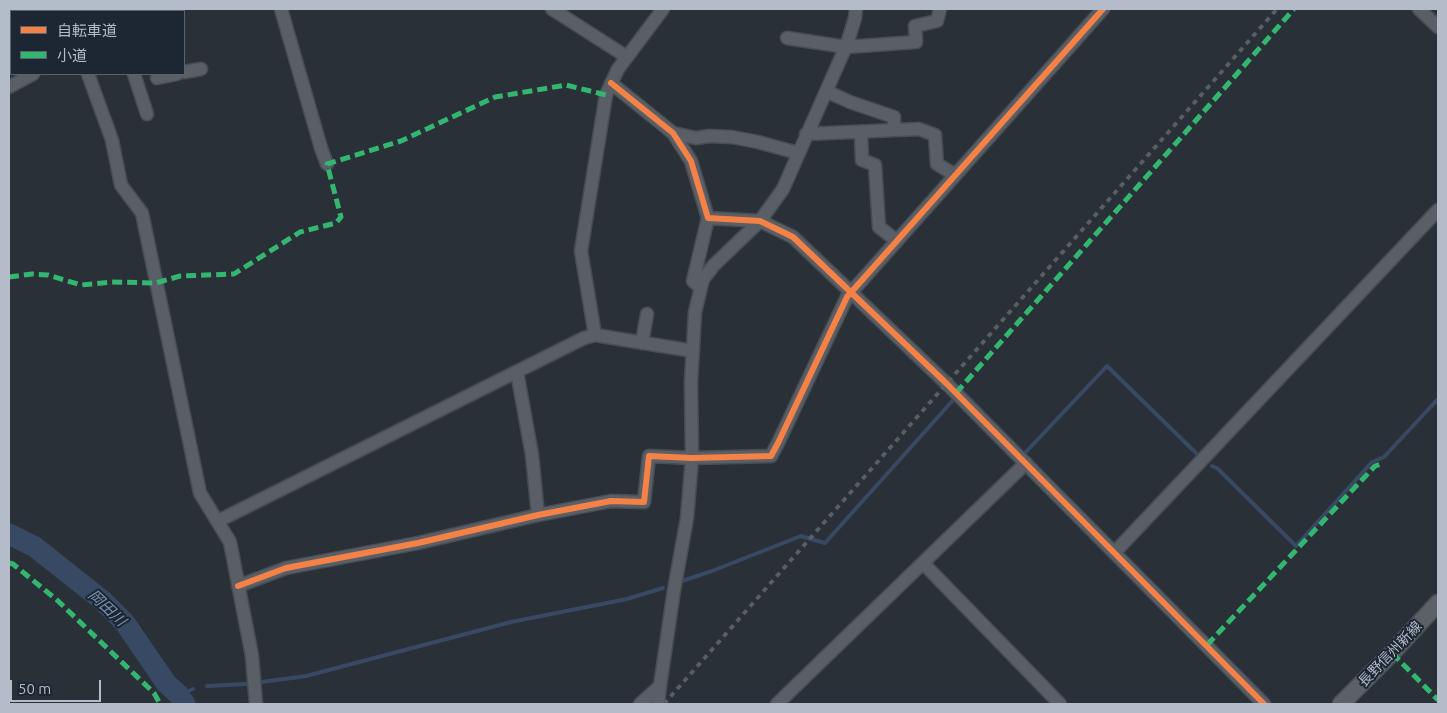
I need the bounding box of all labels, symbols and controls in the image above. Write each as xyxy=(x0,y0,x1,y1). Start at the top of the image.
legend xyxy=(10,10,185,75)
text: 自転車道 xyxy=(57,22,117,39)
text: 小道 xyxy=(57,47,87,64)
water label: 岡田川 xyxy=(84,586,130,630)
street label: 長野信州新線 xyxy=(1355,618,1425,690)
scale bar xyxy=(12,670,104,702)
text: 50 m xyxy=(18,680,51,697)

